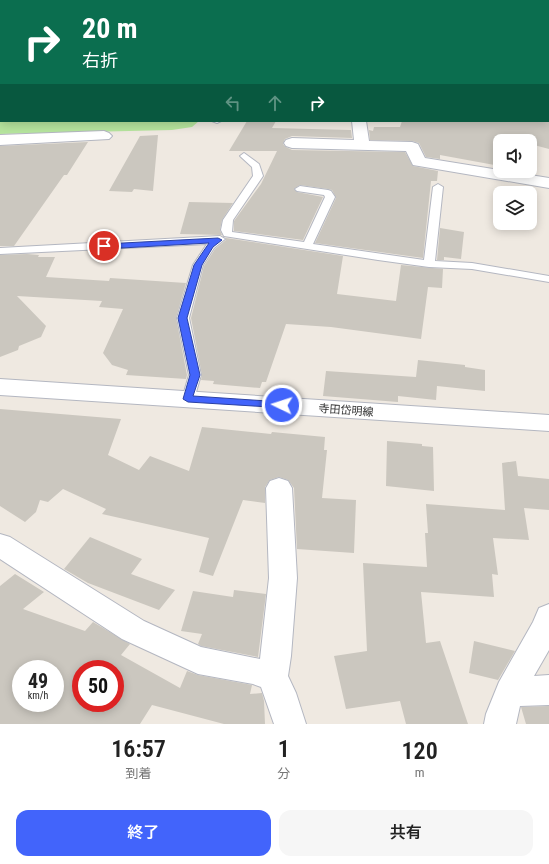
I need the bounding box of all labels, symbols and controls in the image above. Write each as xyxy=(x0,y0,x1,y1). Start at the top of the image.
text: 20 m xyxy=(82,12,138,45)
icon: right xyxy=(16,16,68,68)
text: 右折 xyxy=(82,50,118,71)
icon: left xyxy=(222,92,244,114)
icon: ahead xyxy=(264,92,286,114)
icon: right xyxy=(306,92,328,114)
map controls xyxy=(493,134,537,230)
button: sound xyxy=(493,134,537,178)
button: layers xyxy=(493,186,537,230)
pin xyxy=(87,229,121,263)
icon: arrive xyxy=(93,235,115,257)
position arrow xyxy=(261,384,303,426)
street label: 寺田岱明線 xyxy=(318,402,374,419)
speed limit sign: 50 xyxy=(72,660,124,712)
text: 49 xyxy=(28,669,48,693)
text: km/h xyxy=(28,690,48,701)
text: 16:57 xyxy=(111,735,166,763)
text: 1 xyxy=(278,735,290,763)
text: 120 xyxy=(401,737,438,765)
text: m xyxy=(415,765,424,780)
text: 到着 xyxy=(126,766,152,781)
text: 分 xyxy=(277,766,290,781)
button: 終了 xyxy=(16,810,271,856)
button: 共有 xyxy=(279,810,533,856)

